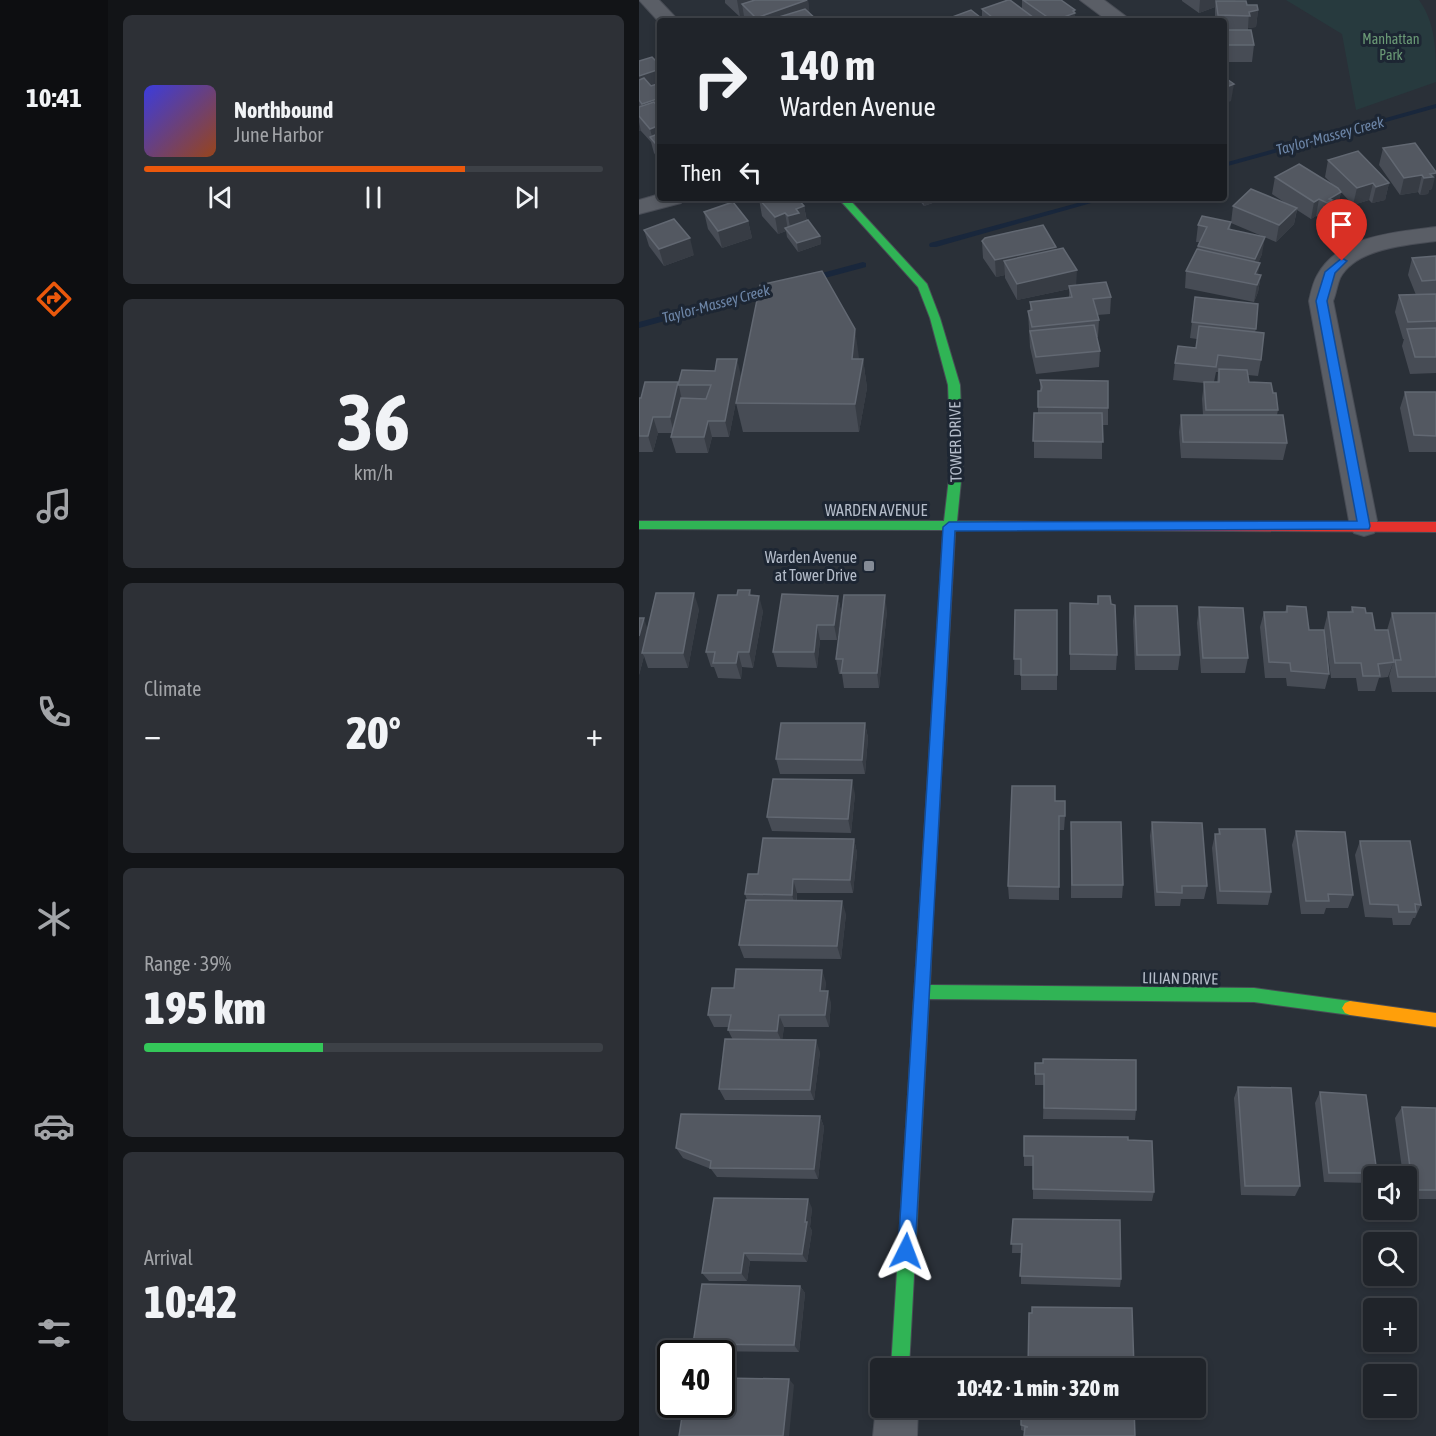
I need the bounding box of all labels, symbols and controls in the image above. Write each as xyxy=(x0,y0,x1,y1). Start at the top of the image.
park label: Manhattan Park xyxy=(1362,31,1420,63)
text: 140 m xyxy=(780,41,875,89)
icon: right xyxy=(681,42,759,120)
text: 10:41 xyxy=(26,82,82,113)
text: Warden Avenue xyxy=(780,91,936,122)
text: Northbound xyxy=(234,97,333,123)
water label: Taylor-Massey Creek xyxy=(1274,113,1386,158)
text: June Harbor xyxy=(234,123,323,146)
icon: left xyxy=(734,156,767,189)
text: Then xyxy=(681,160,722,186)
icon: previous xyxy=(204,181,237,214)
icon: pause xyxy=(357,181,390,214)
icon: next xyxy=(510,181,543,214)
pin xyxy=(1316,199,1367,261)
icon: arrive xyxy=(1325,208,1358,241)
icon: directions xyxy=(33,278,75,320)
water label: Taylor-Massey Creek xyxy=(660,281,772,326)
text: 36 xyxy=(337,377,410,467)
street label: TOWER DRIVE xyxy=(945,402,965,482)
text: km/h xyxy=(354,461,393,484)
icon: music xyxy=(33,485,75,527)
street label: WARDEN AVENUE xyxy=(825,501,927,519)
place label: Warden Avenue at Tower Drive xyxy=(765,548,857,584)
marker: Warden Avenue at Tower Drive xyxy=(862,559,876,573)
text: Climate xyxy=(144,677,201,700)
icon: phone xyxy=(33,691,75,733)
text: 20° xyxy=(346,707,401,759)
text: − xyxy=(144,715,161,753)
text: + xyxy=(586,715,603,753)
icon: climate xyxy=(33,898,75,940)
text: Range · 39% xyxy=(144,952,231,975)
street label: LILIAN DRIVE xyxy=(1142,968,1218,988)
text: 195 km xyxy=(144,982,266,1034)
icon: car xyxy=(33,1105,75,1147)
map controls xyxy=(1363,1166,1417,1418)
button: sound xyxy=(1363,1166,1417,1220)
position arrow xyxy=(874,1219,938,1283)
button: search xyxy=(1363,1232,1417,1286)
text: Arrival xyxy=(144,1246,193,1269)
text: 10:42 xyxy=(144,1276,238,1328)
button: + xyxy=(1363,1298,1417,1352)
icon: filters xyxy=(33,1312,75,1354)
speed limit sign: 40 xyxy=(657,1340,735,1418)
button: − xyxy=(1363,1364,1417,1418)
text: 10:42 · 1 min · 320 m xyxy=(957,1375,1119,1401)

